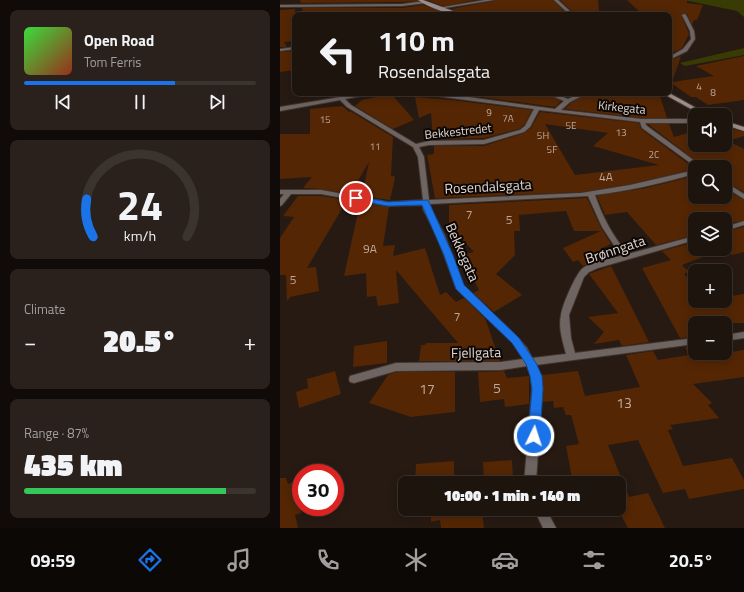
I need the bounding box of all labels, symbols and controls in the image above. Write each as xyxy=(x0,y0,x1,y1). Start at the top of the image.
text: 110 m xyxy=(378,19,455,62)
icon: left xyxy=(312,28,364,80)
text: Open Road xyxy=(84,29,154,52)
text: Tom Ferris xyxy=(84,52,141,72)
text: Rosendalsgata xyxy=(378,58,490,85)
house number: 4 xyxy=(696,79,702,94)
house number: 8 xyxy=(710,85,716,100)
icon: previous xyxy=(52,91,74,113)
icon: pause xyxy=(129,91,151,113)
icon: next xyxy=(206,91,228,113)
street label: Kirkegata xyxy=(597,95,647,119)
house number: 9 xyxy=(486,105,492,120)
map controls xyxy=(688,108,732,360)
button: sound xyxy=(688,108,732,152)
house number: 7A xyxy=(502,111,514,126)
house number: 15 xyxy=(319,112,331,127)
street label: Bekkestredet xyxy=(424,118,493,144)
house number: 5E xyxy=(565,118,577,133)
house number: 13 xyxy=(615,125,627,140)
house number: 5H xyxy=(537,128,549,143)
house number: 11 xyxy=(369,139,381,154)
house number: 5F xyxy=(547,142,557,157)
house number: 2C xyxy=(648,147,660,162)
button: search xyxy=(688,160,732,204)
house number: 4A xyxy=(599,167,613,186)
text: 24 xyxy=(117,173,163,236)
street label: Rosendalsgata xyxy=(444,173,532,199)
pin xyxy=(339,181,373,215)
icon: arrive xyxy=(345,187,367,209)
house number: 7 xyxy=(466,205,472,224)
house number: 5 xyxy=(506,210,513,229)
button: layers xyxy=(688,212,732,256)
street label: Bekkegata xyxy=(441,219,485,285)
text: km/h xyxy=(124,225,156,247)
street label: Brønngata xyxy=(582,229,648,269)
house number: 9A xyxy=(363,239,377,258)
button: + xyxy=(688,264,732,308)
house number: 5 xyxy=(290,270,297,289)
text: Climate xyxy=(24,299,65,319)
house number: 7 xyxy=(454,307,460,326)
button: − xyxy=(688,316,732,360)
text: 20.5° xyxy=(103,318,177,364)
text: − xyxy=(24,325,36,359)
text: + xyxy=(244,325,256,359)
street label: Fjellgata xyxy=(451,341,501,363)
house number: 5 xyxy=(493,377,501,398)
house number: 17 xyxy=(419,378,435,399)
house number: 13 xyxy=(616,392,632,413)
position arrow xyxy=(513,415,555,457)
text: Range · 87% xyxy=(24,423,89,443)
text: 435 km xyxy=(24,442,122,488)
speed limit sign: 30 xyxy=(292,464,344,516)
text: 10:00 · 1 min · 140 m xyxy=(444,484,580,507)
icon: directions xyxy=(136,546,164,574)
icon: music xyxy=(225,546,253,574)
icon: phone xyxy=(314,546,342,574)
icon: climate xyxy=(402,546,430,574)
icon: car xyxy=(491,546,519,574)
icon: filters xyxy=(580,546,608,574)
text: 09:59 xyxy=(30,547,75,574)
text: 20.5° xyxy=(669,547,714,574)

